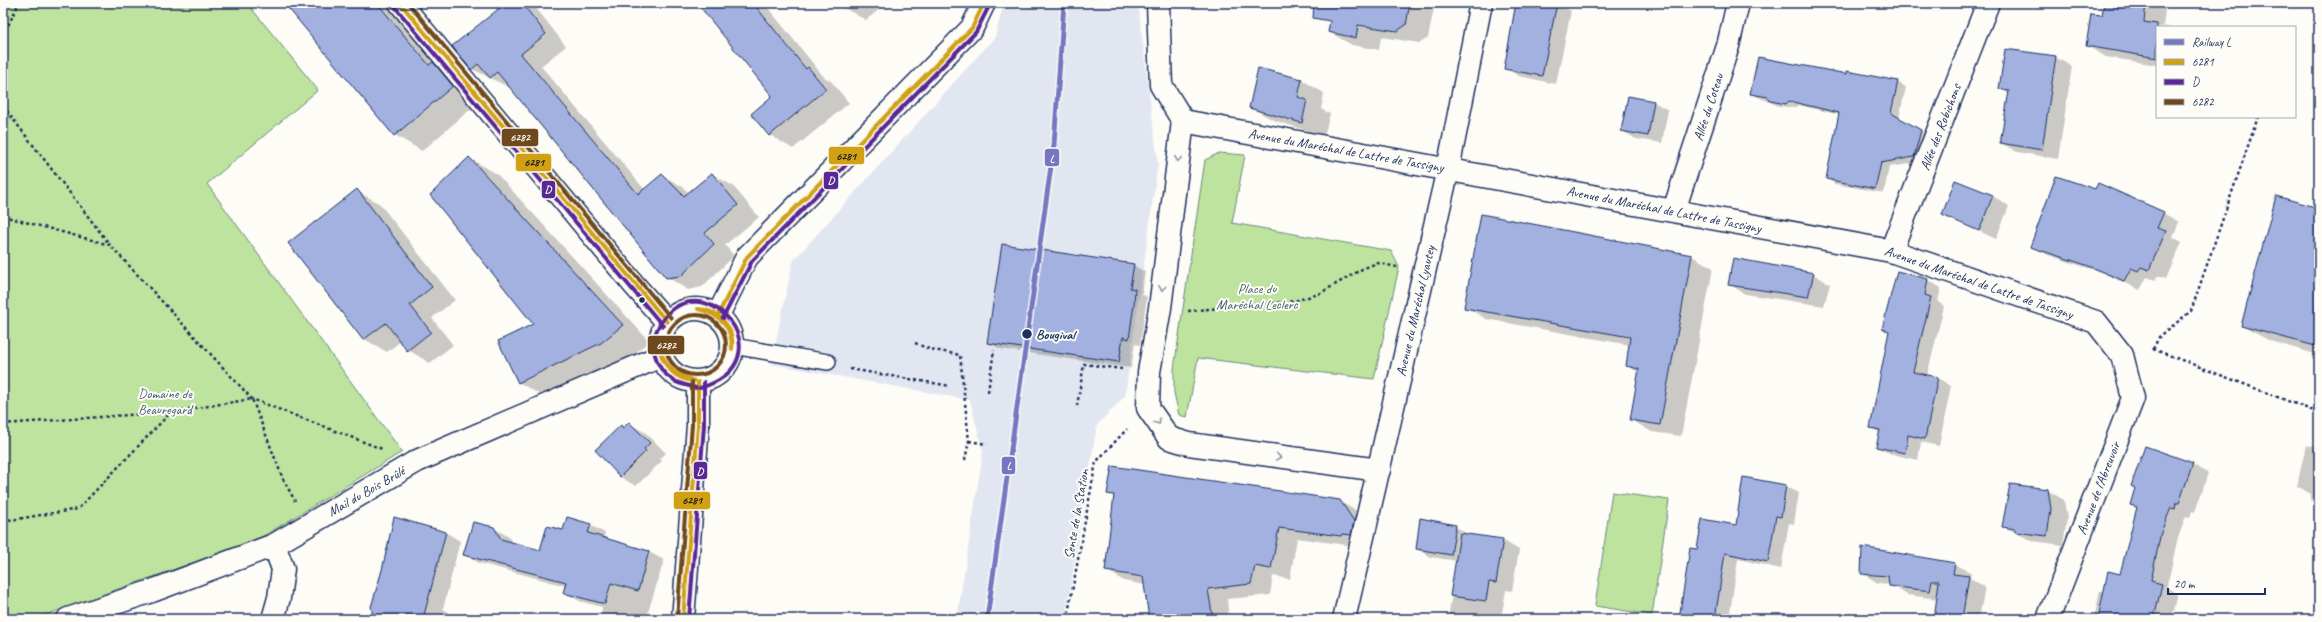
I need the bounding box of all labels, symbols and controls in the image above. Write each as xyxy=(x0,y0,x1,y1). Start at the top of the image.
legend xyxy=(2156,26,2296,118)
text: Railway L xyxy=(2192,34,2232,50)
text: 6281 xyxy=(2192,54,2214,70)
street label: Allée du Coteau xyxy=(1690,71,1728,143)
text: D xyxy=(2192,74,2200,90)
street label: Allée des Robichons xyxy=(1916,81,1965,173)
text: 6282 xyxy=(2192,94,2215,110)
street label: Avenue du Maréchal de Lattre de Tassigny xyxy=(1247,125,1446,176)
line badge: 6282 xyxy=(501,128,539,147)
text: 6282 xyxy=(510,130,531,144)
line badge: 6281 xyxy=(828,146,865,165)
line badge: L xyxy=(1044,148,1060,167)
text: 6281 xyxy=(836,149,857,163)
text: L xyxy=(1050,151,1056,165)
line badge: 6281 xyxy=(515,153,552,172)
text: 6281 xyxy=(524,155,545,169)
one-way arrow xyxy=(1174,156,1183,162)
line badge: D xyxy=(823,171,839,190)
text: D xyxy=(828,173,836,187)
line badge: D xyxy=(541,180,556,199)
text: D xyxy=(545,182,553,196)
street label: Avenue du Maréchal de Lattre de Tassigny xyxy=(1565,182,1764,237)
street label: Avenue du Maréchal de Lattre de Tassigny xyxy=(1883,242,2076,323)
street label: Avenue du Maréchal Lyautey xyxy=(1392,243,1439,378)
park label: Place du Maréchal Leclerc xyxy=(1216,280,1299,313)
one-way arrow xyxy=(1158,285,1167,291)
unlabelled marker xyxy=(637,295,647,305)
place label: Bougival xyxy=(1036,326,1077,343)
marker: Bougival xyxy=(1020,327,1034,341)
line badge: 6282 xyxy=(647,335,685,355)
text: 6282 xyxy=(656,338,677,352)
park label: Domaine de Beauregard xyxy=(138,385,194,418)
one-way arrow xyxy=(1153,417,1160,424)
street label: Avenue de l'Abreuvoir xyxy=(2073,438,2125,537)
one-way arrow xyxy=(1274,452,1281,461)
line badge: L xyxy=(1001,456,1016,475)
text: L xyxy=(1007,458,1013,472)
street label: Mail du Bois Brûlé xyxy=(325,461,410,520)
line badge: D xyxy=(693,461,708,480)
text: D xyxy=(697,464,705,478)
street label: Sente de la Station xyxy=(1060,467,1093,560)
line badge: 6281 xyxy=(673,491,711,510)
text: 6281 xyxy=(682,493,703,507)
scale bar xyxy=(2168,570,2265,596)
text: 20 m xyxy=(2174,576,2196,592)

